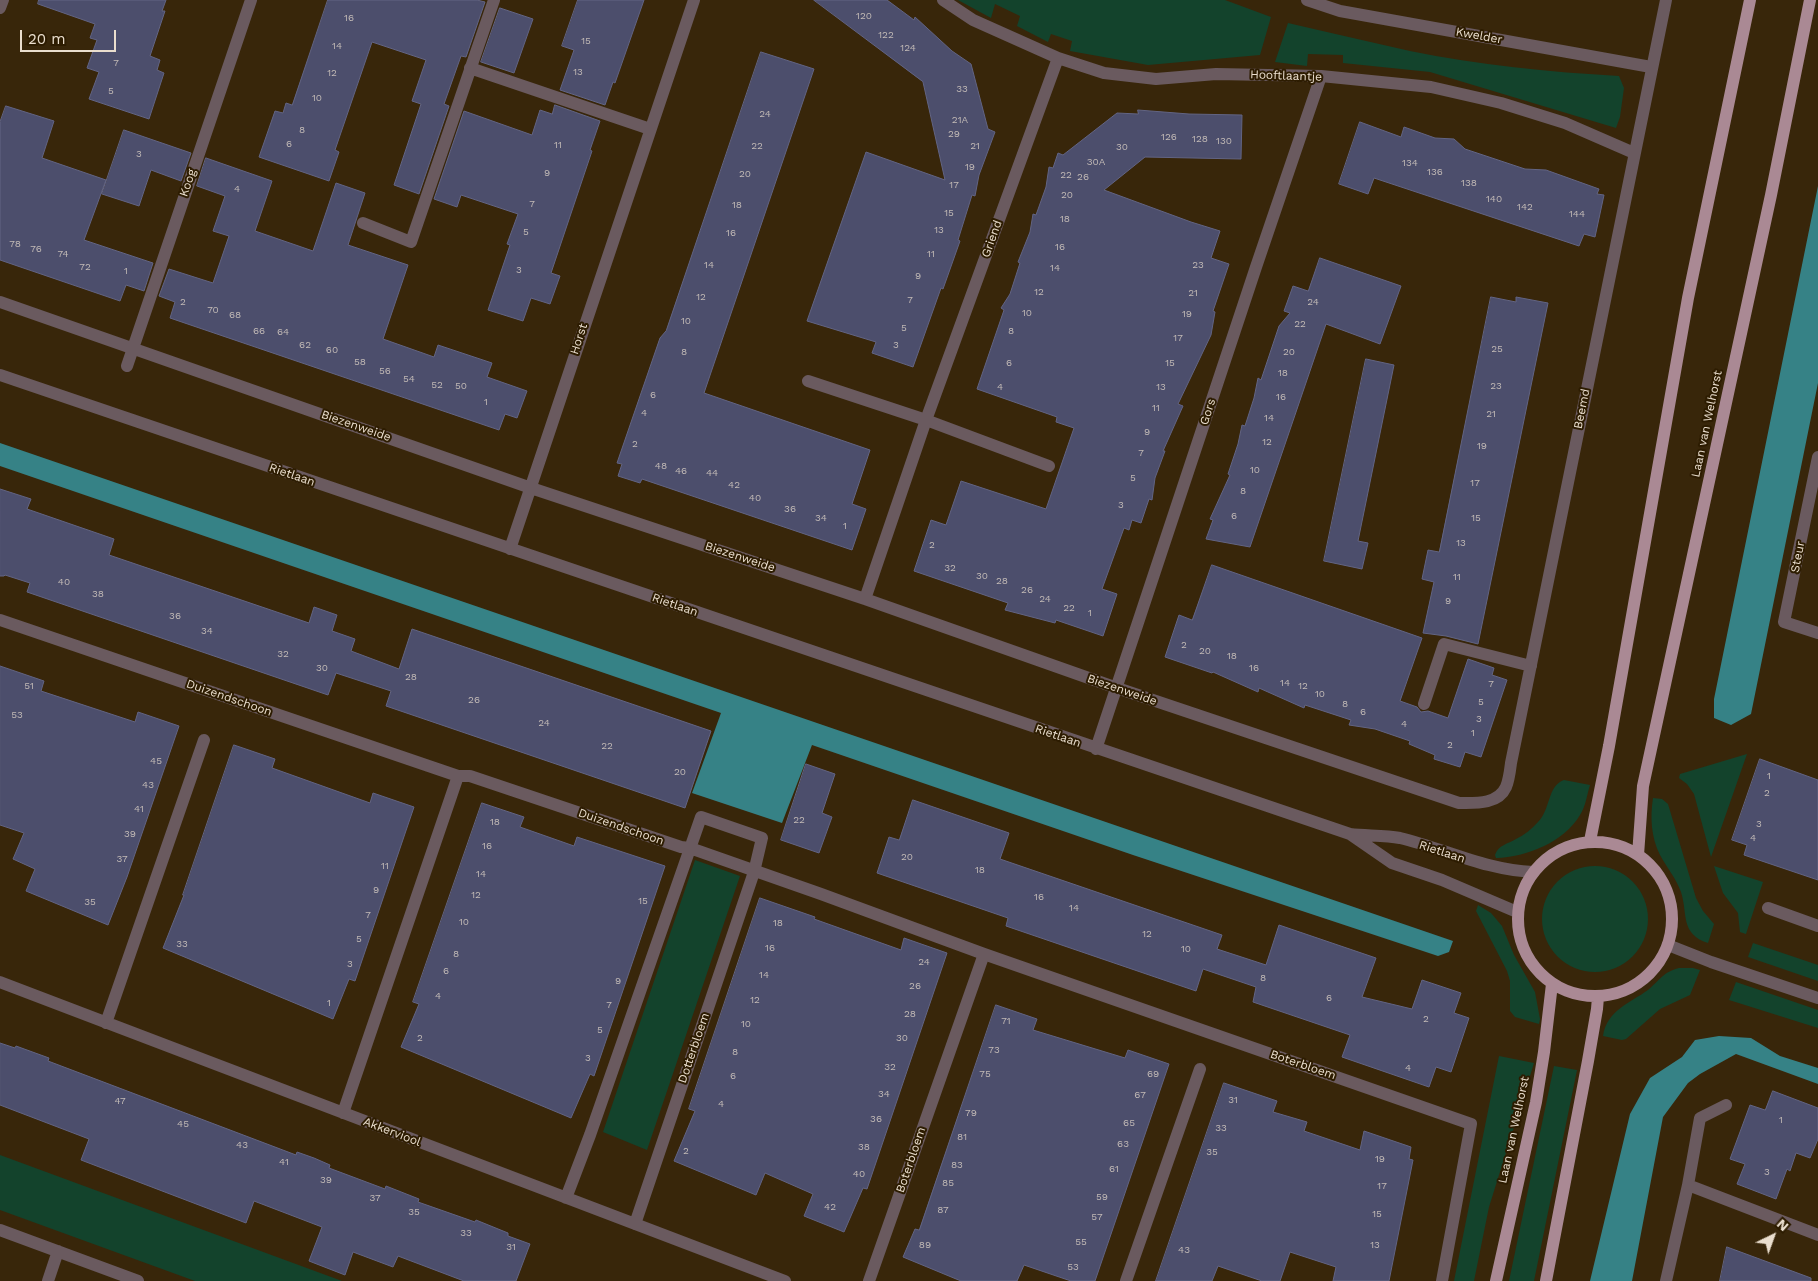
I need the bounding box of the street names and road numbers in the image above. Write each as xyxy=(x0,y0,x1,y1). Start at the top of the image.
street label: Kwelder xyxy=(1455,25,1503,47)
street label: Hooftlaantje xyxy=(1250,68,1322,84)
street label: Koog xyxy=(177,167,199,199)
street label: Griend xyxy=(979,218,1005,260)
street label: Horst xyxy=(567,322,591,356)
street label: Laan van Welhorst xyxy=(1689,369,1725,479)
street label: Beemd xyxy=(1571,388,1593,430)
street label: Gors xyxy=(1197,397,1219,427)
street label: Biezenweide xyxy=(319,407,393,445)
street label: Rietlaan xyxy=(267,460,317,490)
street label: Biezenweide xyxy=(703,539,777,575)
street label: Steur xyxy=(1788,540,1808,574)
street label: Rietlaan xyxy=(650,590,700,620)
street label: Biezenweide xyxy=(1085,671,1159,709)
street label: Duizendschoon xyxy=(184,677,274,719)
street label: Rietlaan xyxy=(1033,721,1083,751)
street label: Duizendschoon xyxy=(576,806,666,848)
street label: Rietlaan xyxy=(1417,838,1467,866)
street label: Dotterbloem xyxy=(675,1011,713,1085)
street label: Boterbloem xyxy=(1268,1047,1338,1083)
street label: Laan van Welhorst xyxy=(1496,1075,1532,1185)
street label: Akkerviool xyxy=(361,1114,423,1150)
street label: Boterbloem xyxy=(893,1125,929,1195)

